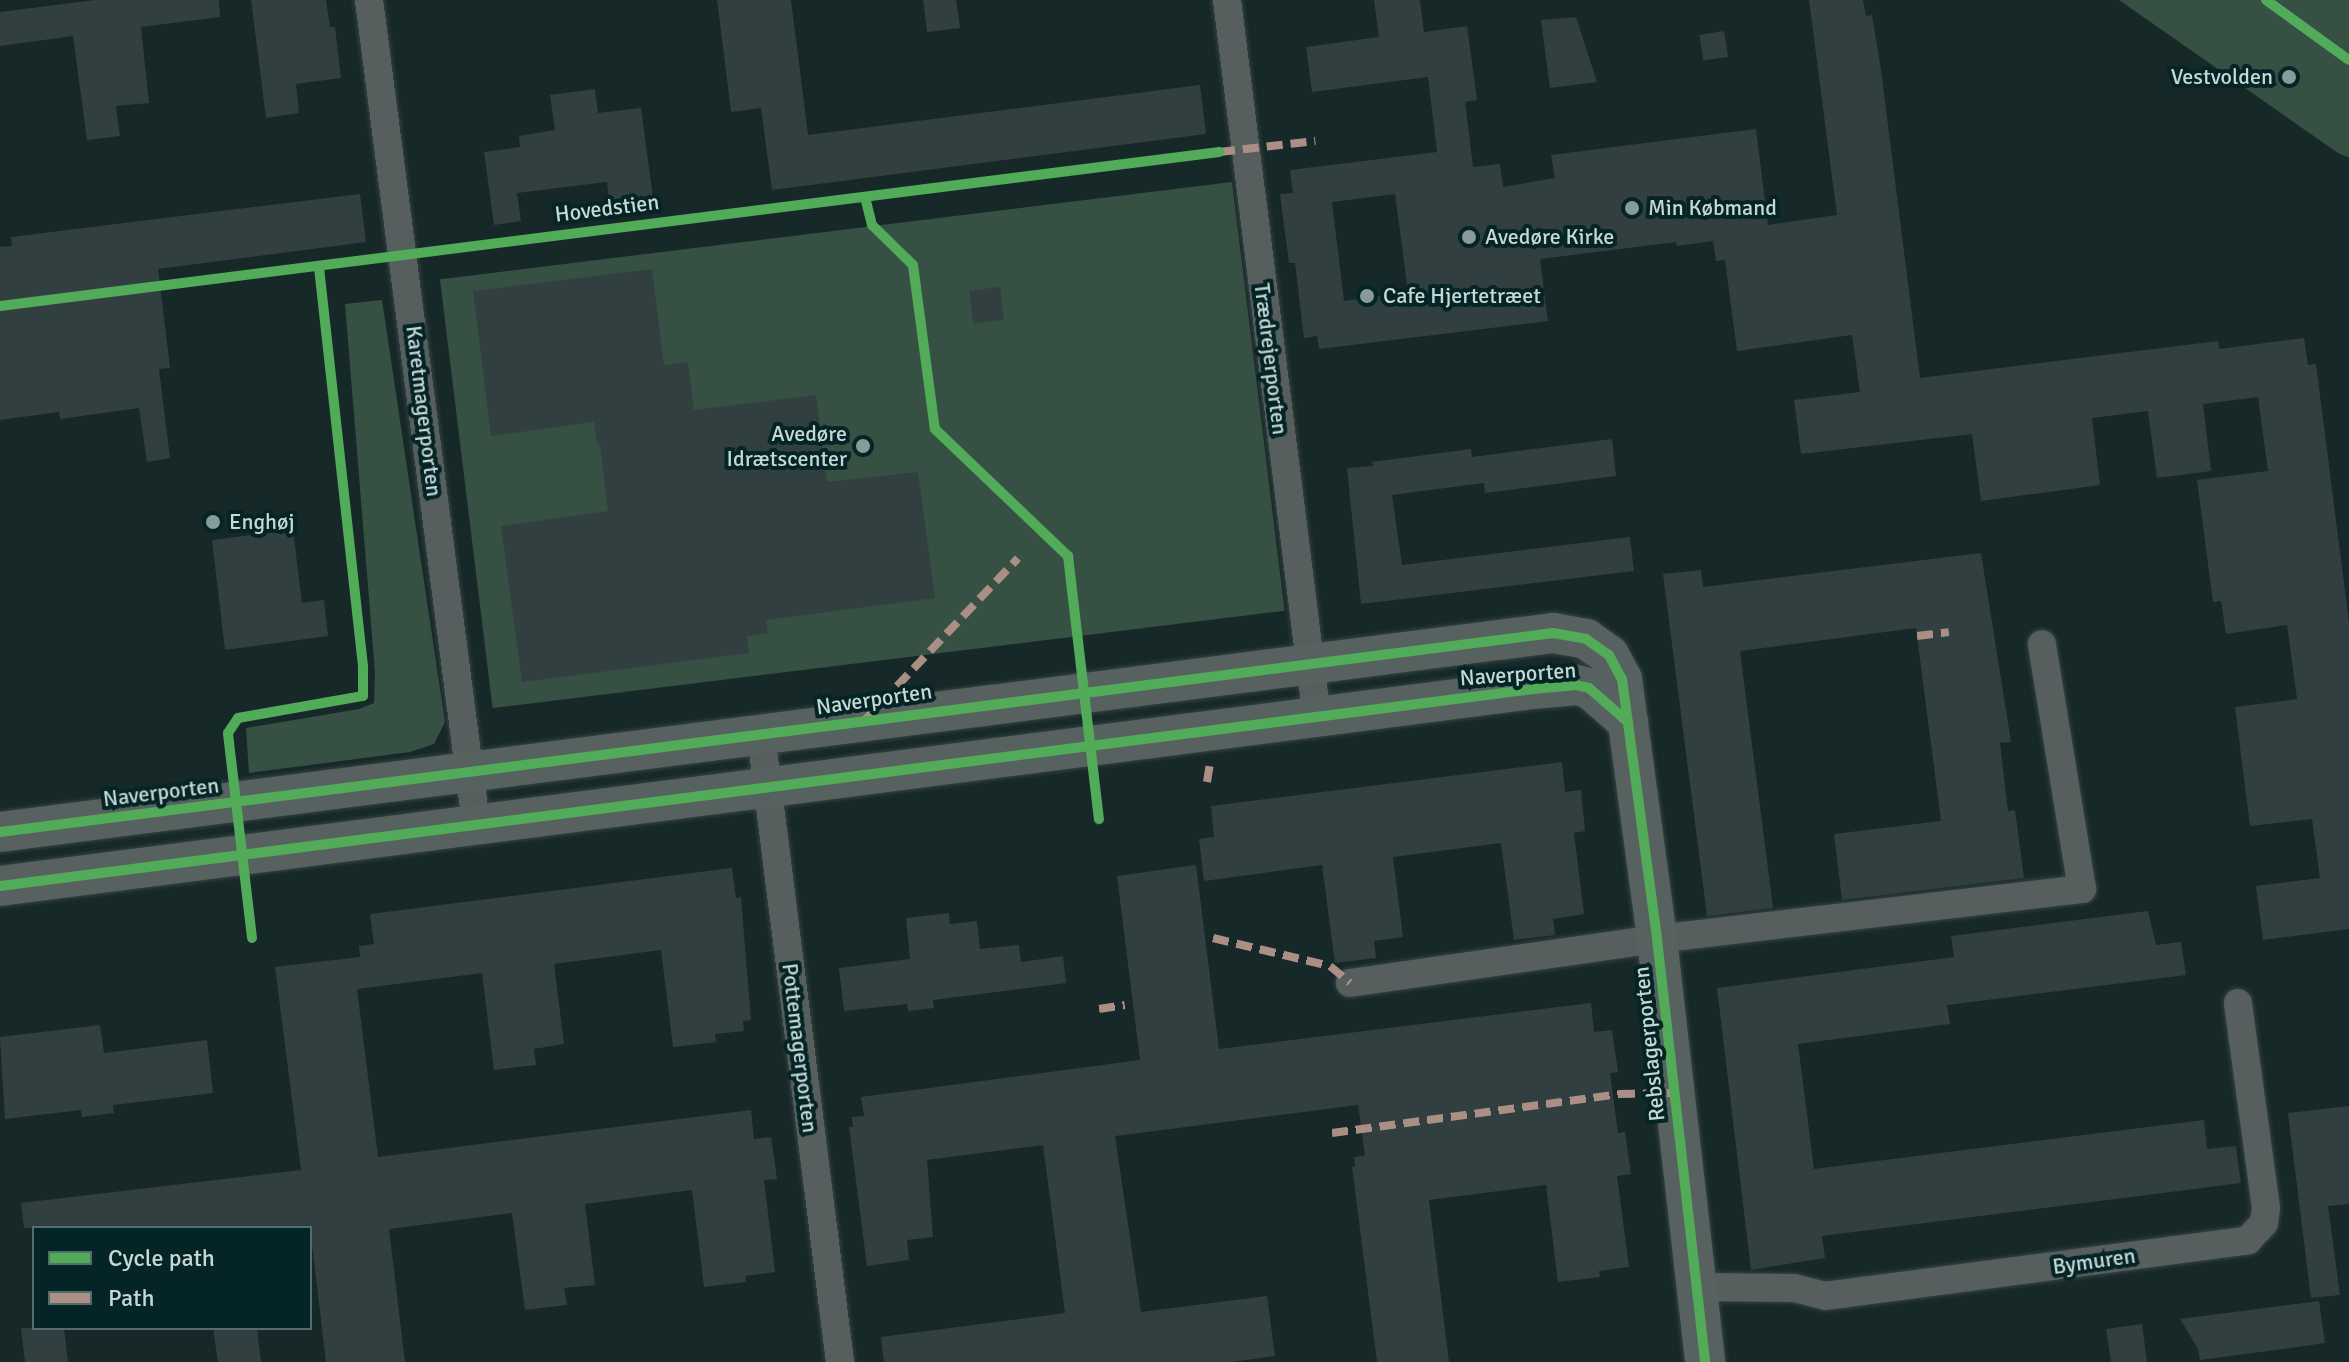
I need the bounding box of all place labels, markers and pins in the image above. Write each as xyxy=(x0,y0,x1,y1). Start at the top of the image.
place label: Vestvolden xyxy=(2171,64,2273,90)
marker: Vestvolden xyxy=(2280,68,2298,86)
place label: Min Købmand xyxy=(1648,195,1777,221)
marker: Min Købmand xyxy=(1623,199,1641,217)
place label: Avedøre Kirke xyxy=(1485,224,1614,250)
marker: Avedøre Kirke xyxy=(1460,228,1478,246)
place label: Cafe Hjertetræet xyxy=(1383,283,1541,309)
marker: Cafe Hjertetræet xyxy=(1358,287,1376,305)
place label: Avedøre Idrætscenter xyxy=(727,420,847,472)
marker: Avedøre Idrætscenter xyxy=(854,437,872,455)
place label: Enghøj xyxy=(229,509,295,535)
marker: Enghøj xyxy=(204,513,222,531)

